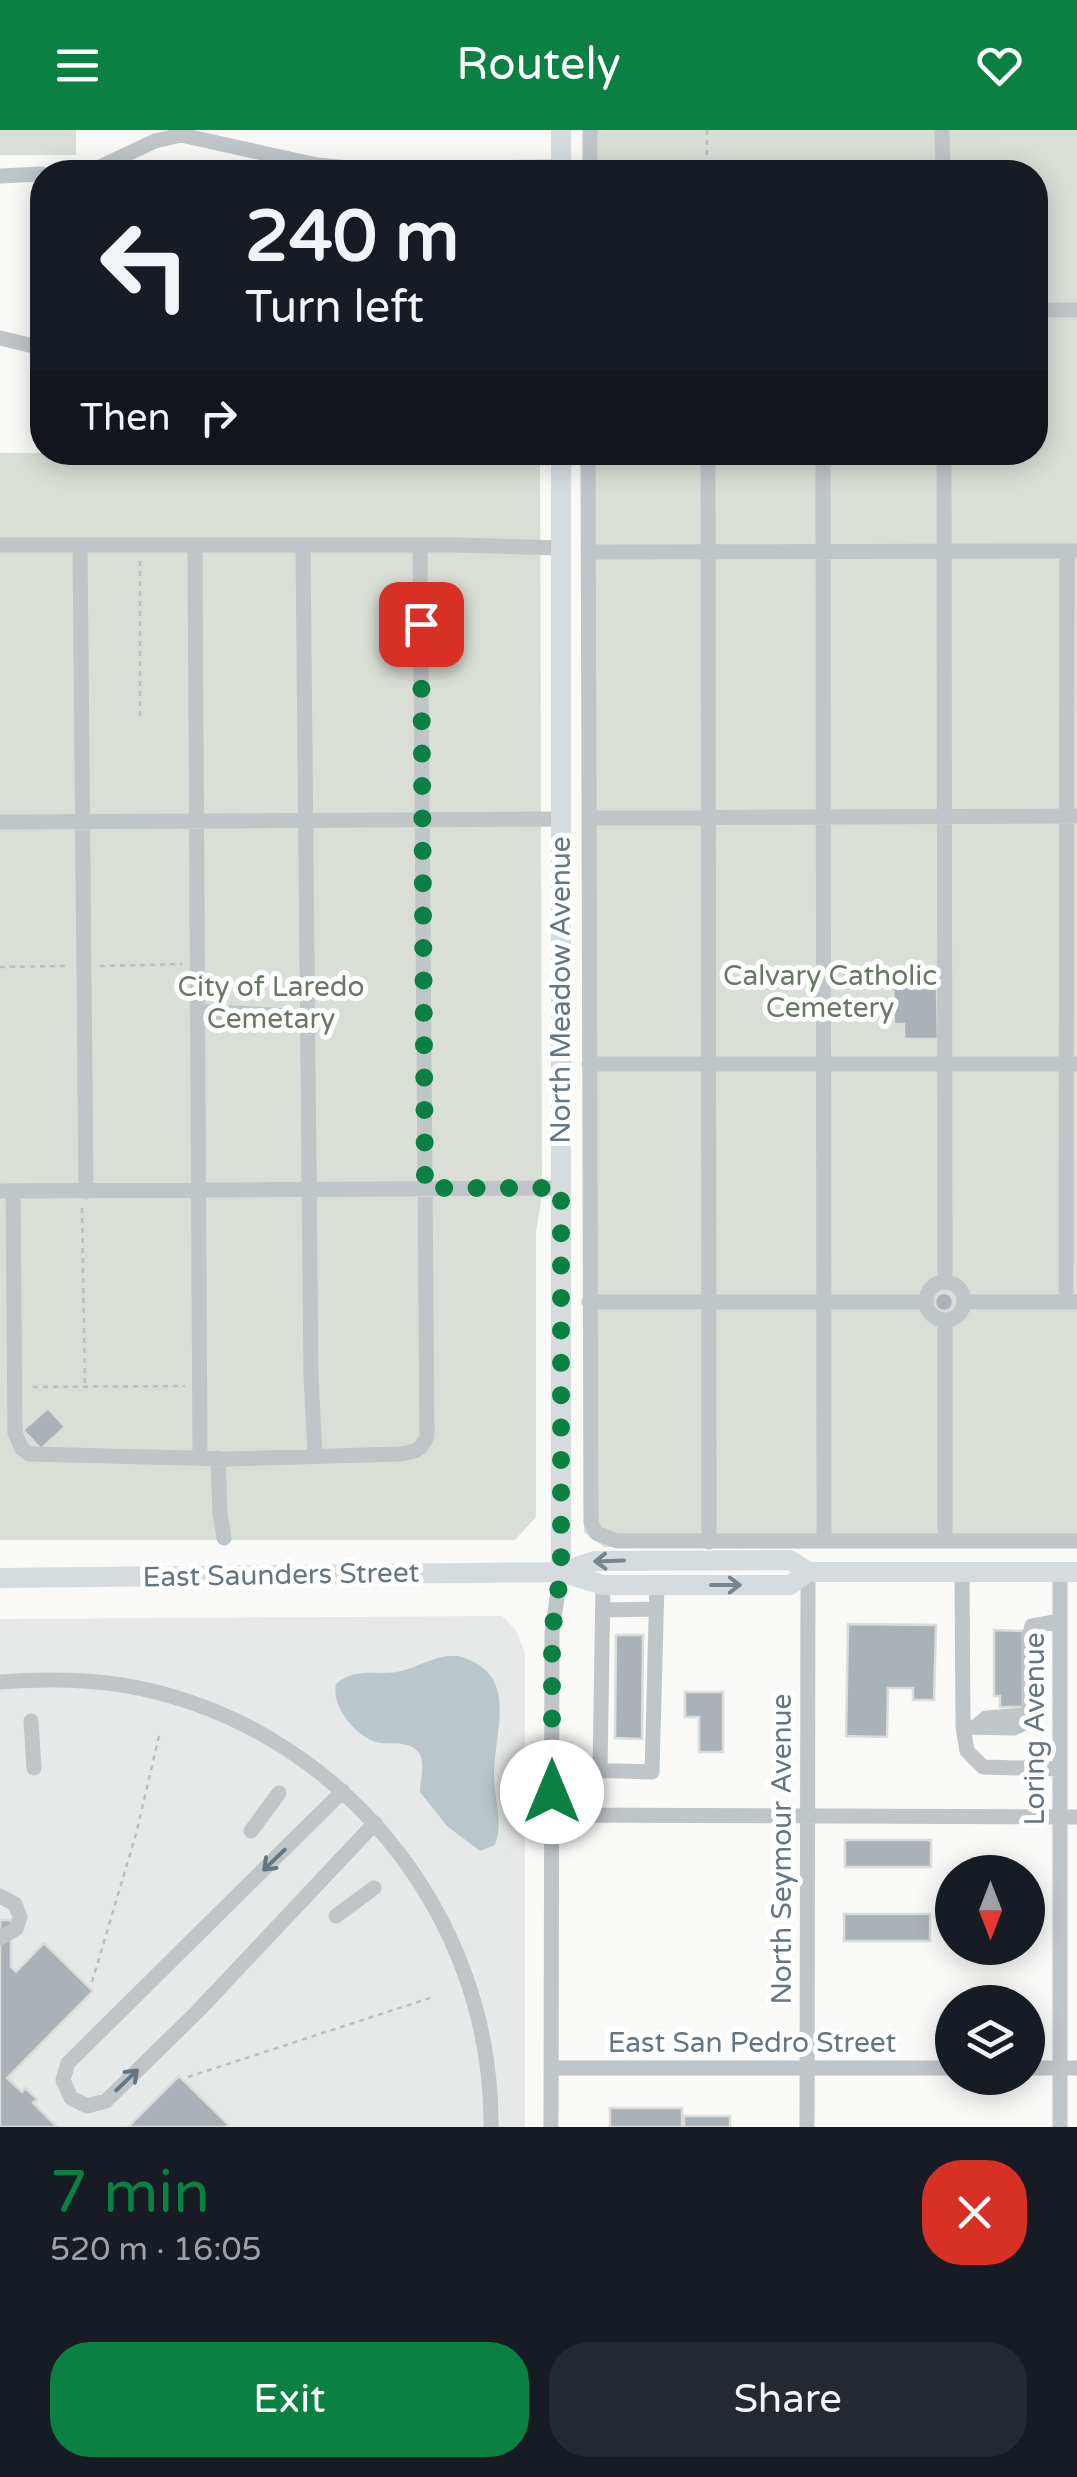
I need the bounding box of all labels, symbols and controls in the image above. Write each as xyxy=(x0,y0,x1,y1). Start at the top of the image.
icon: menu xyxy=(50,38,105,93)
text: Routely xyxy=(456,38,621,92)
icon: heart xyxy=(972,38,1027,93)
text: 240 m xyxy=(245,196,459,280)
icon: left xyxy=(80,200,210,330)
text: Turn left xyxy=(245,281,424,335)
icon: right xyxy=(191,390,246,445)
text: Then xyxy=(80,395,171,441)
pin xyxy=(379,582,464,667)
icon: arrive xyxy=(394,597,449,652)
street label: North Meadow Avenue xyxy=(544,836,578,1144)
park label: Calvary Catholic Cemetery xyxy=(723,959,937,1025)
park label: City of Laredo Cemetary xyxy=(178,970,364,1036)
one-way arrow xyxy=(594,1552,626,1571)
street label: East Saunders Street xyxy=(142,1556,420,1594)
one-way arrow xyxy=(710,1576,742,1594)
street label: Loring Avenue xyxy=(1018,1632,1052,1826)
street label: North Seymour Avenue xyxy=(765,1694,799,2004)
position arrow xyxy=(500,1740,604,1844)
one-way arrow xyxy=(262,1848,287,1871)
north arrow xyxy=(935,1855,1045,1965)
map controls xyxy=(935,1855,1045,2095)
button: layers xyxy=(935,1985,1045,2095)
street label: East San Pedro Street xyxy=(608,2026,897,2060)
one-way arrow xyxy=(115,2068,139,2092)
text: 7 min xyxy=(50,2157,210,2229)
button: close xyxy=(922,2160,1027,2265)
text: 520 m · 16:05 xyxy=(50,2231,262,2269)
button: Exit xyxy=(50,2342,529,2457)
button: Share xyxy=(549,2342,1027,2457)

